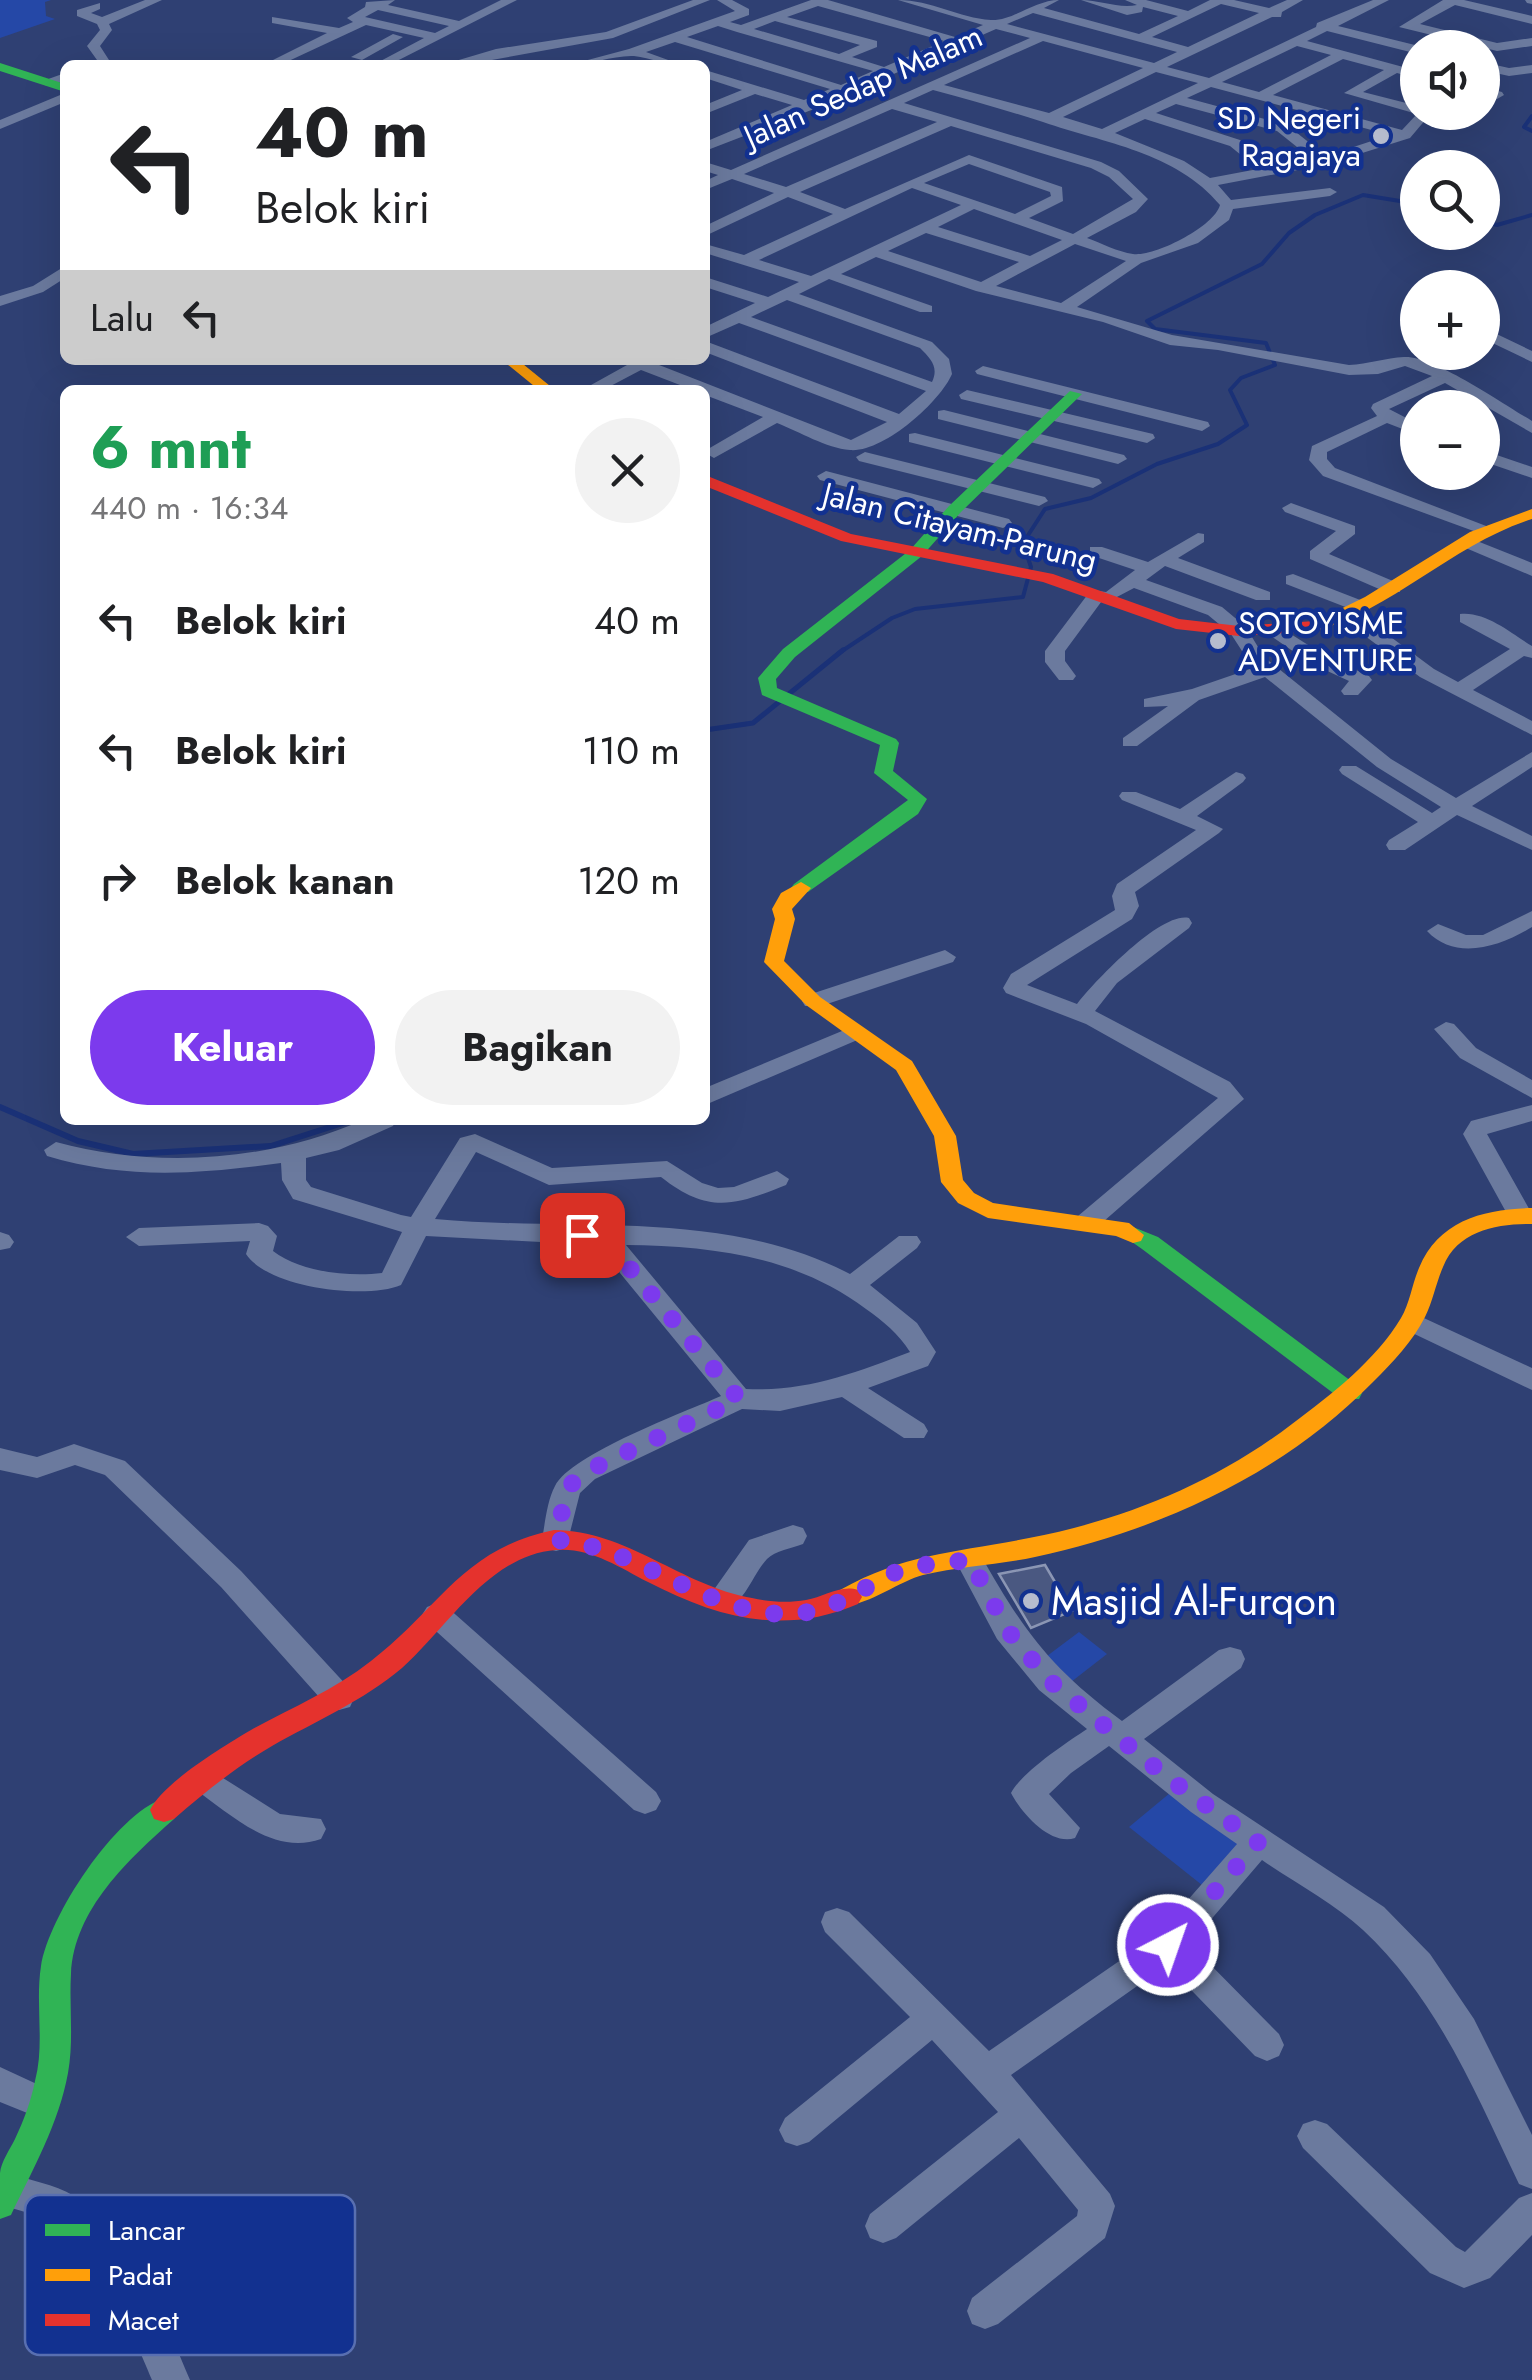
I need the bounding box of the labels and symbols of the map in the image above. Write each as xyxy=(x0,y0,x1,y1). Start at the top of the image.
street label: Jalan Sedap Malam xyxy=(733,13,990,161)
place label: SD Negeri Ragajaya xyxy=(1217,95,1361,178)
marker: SD Negeri Ragajaya xyxy=(1370,125,1392,147)
street label: Jalan Citayam-Parung xyxy=(814,470,1102,583)
place label: SOTOYISME ADVENTURE xyxy=(1238,600,1414,683)
marker: SOTOYISME ADVENTURE xyxy=(1207,630,1229,652)
pin xyxy=(540,1193,625,1278)
place label: Masjid Al-Furqon xyxy=(1051,1572,1337,1630)
marker: Masjid Al-Furqon xyxy=(1020,1590,1042,1612)
position arrow xyxy=(1116,1893,1220,1997)
legend xyxy=(25,2195,355,2355)
text: Lancar xyxy=(108,2210,186,2251)
text: Padat xyxy=(108,2255,172,2296)
text: Macet xyxy=(108,2300,179,2341)

